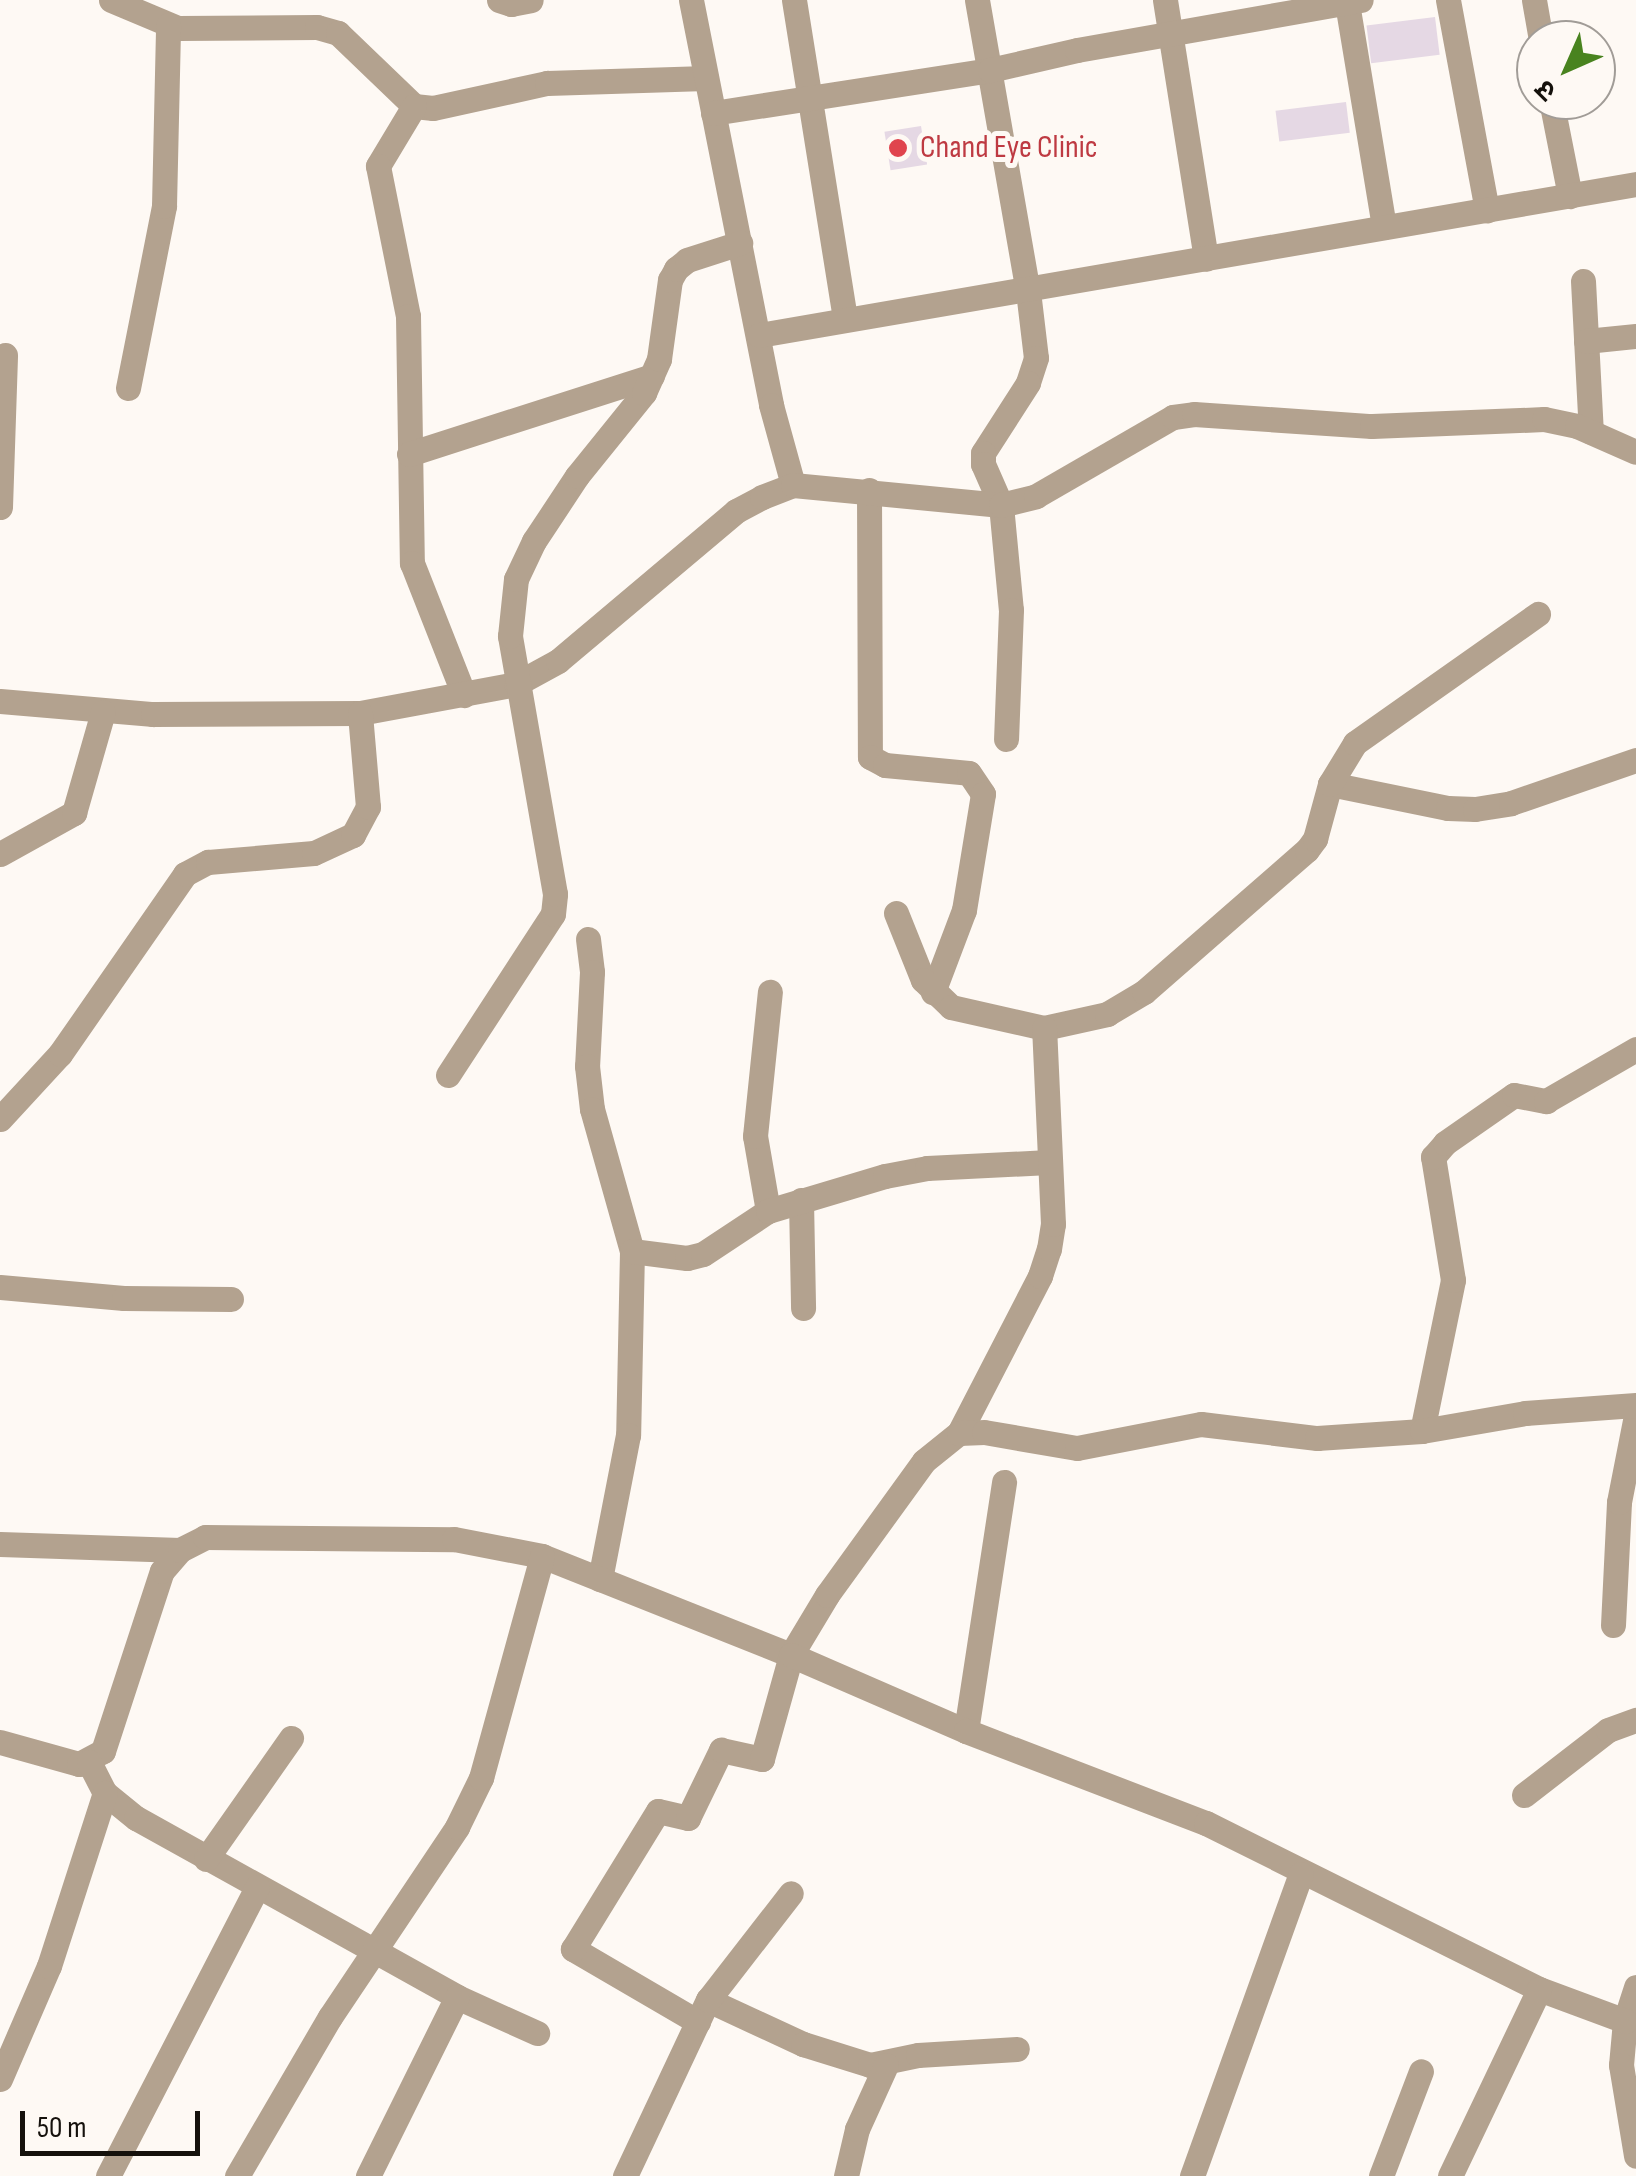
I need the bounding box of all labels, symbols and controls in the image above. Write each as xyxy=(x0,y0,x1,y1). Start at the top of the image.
north arrow xyxy=(1516,20,1616,120)
text: उ xyxy=(1528,73,1563,108)
place label: Chand Eye Clinic xyxy=(920,129,1097,167)
marker: Chand Eye Clinic xyxy=(885,135,911,161)
scale bar xyxy=(25,2091,205,2153)
text: 50 m xyxy=(37,2110,86,2146)

